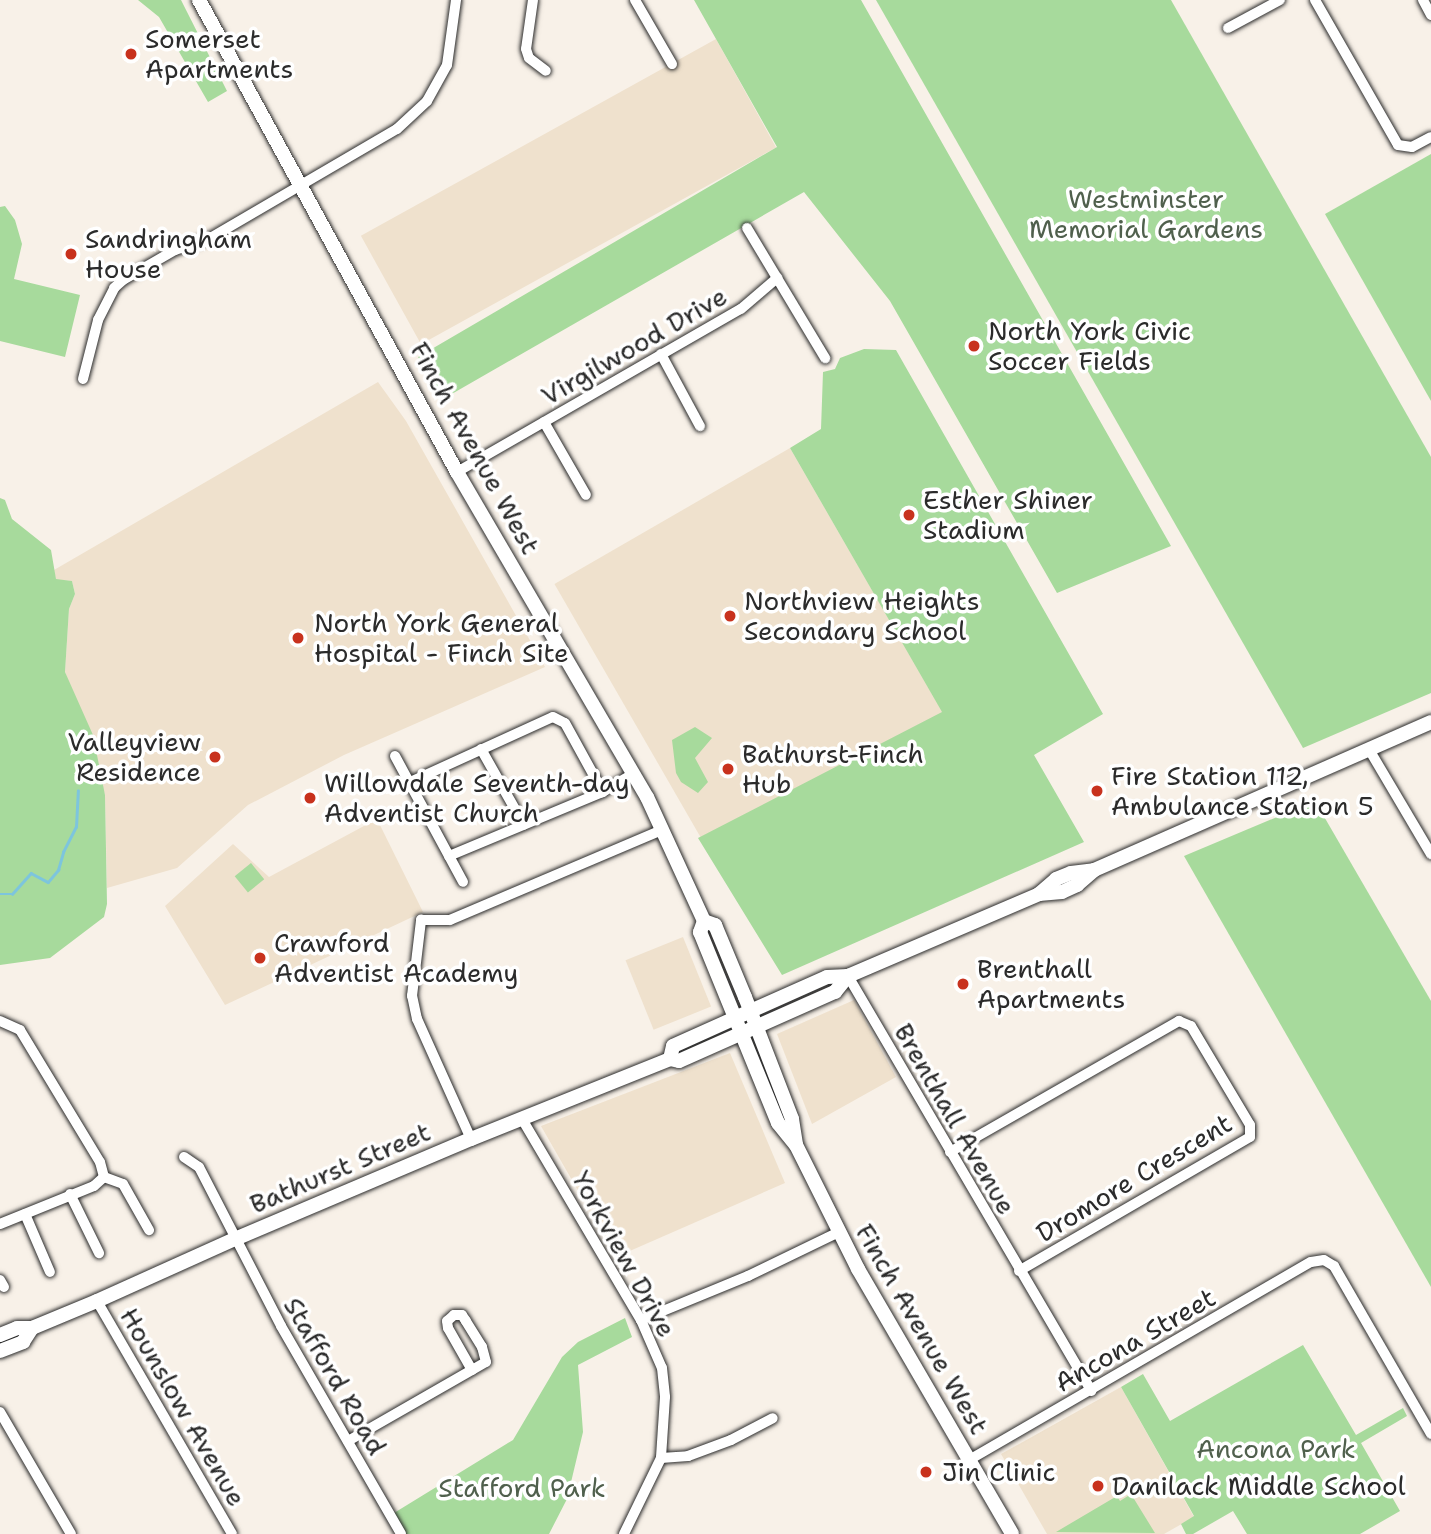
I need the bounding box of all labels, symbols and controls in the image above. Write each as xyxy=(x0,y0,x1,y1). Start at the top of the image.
place label: Somerset Apartments xyxy=(145,23,293,84)
marker: Somerset Apartments xyxy=(123,46,139,62)
park label: Westminster Memorial Gardens xyxy=(1029,183,1263,244)
place label: Sandringham House xyxy=(85,223,252,284)
marker: Sandringham House xyxy=(63,246,79,262)
street label: Virgilwood Drive xyxy=(536,280,732,412)
place label: North York Civic Soccer Fields xyxy=(988,315,1191,376)
street label: Finch Avenue West xyxy=(404,337,546,559)
marker: North York Civic Soccer Fields xyxy=(966,338,982,354)
place label: Esther Shiner Stadium xyxy=(923,484,1093,546)
marker: Esther Shiner Stadium xyxy=(901,507,917,523)
place label: Northview Heights Secondary School xyxy=(744,585,980,646)
place label: North York General Hospital - Finch Site xyxy=(314,607,569,668)
marker: Northview Heights Secondary School xyxy=(722,608,738,624)
marker: North York General Hospital - Finch Site xyxy=(288,628,308,648)
place label: Valleyview Residence xyxy=(67,726,201,788)
place label: Bathurst-Finch Hub xyxy=(742,738,924,800)
marker: Valleyview Residence xyxy=(207,749,223,765)
place label: Fire Station 112, Ambulance Station 5 xyxy=(1111,760,1374,822)
marker: Bathurst-Finch Hub xyxy=(720,761,736,777)
place label: Willowdale Seventh-day Adventist Church xyxy=(324,767,630,828)
marker: Fire Station 112, Ambulance Station 5 xyxy=(1089,783,1105,799)
marker: Willowdale Seventh-day Adventist Church xyxy=(302,790,318,806)
place label: Crawford Adventist Academy xyxy=(274,927,518,988)
marker: Crawford Adventist Academy xyxy=(252,950,268,966)
place label: Brenthall Apartments xyxy=(977,953,1125,1014)
marker: Brenthall Apartments xyxy=(955,976,971,992)
street label: Brenthall Avenue xyxy=(888,1018,1022,1220)
street label: Dromore Crescent xyxy=(1031,1107,1237,1249)
street label: Bathurst Street xyxy=(245,1116,435,1220)
street label: Yorkview Drive xyxy=(566,1166,682,1342)
street label: Finch Avenue West xyxy=(849,1218,995,1440)
street label: Ancona Street xyxy=(1049,1281,1221,1399)
street label: Stafford Road xyxy=(277,1292,393,1460)
street label: Hounslow Avenue xyxy=(114,1302,252,1512)
park label: Ancona Park xyxy=(1196,1433,1356,1465)
place label: Jin Clinic xyxy=(942,1456,1055,1488)
marker: Jin Clinic xyxy=(916,1462,936,1482)
place label: Danilack Middle School xyxy=(1112,1470,1405,1502)
park label: Stafford Park xyxy=(438,1472,606,1504)
marker: Danilack Middle School xyxy=(1090,1478,1106,1494)

